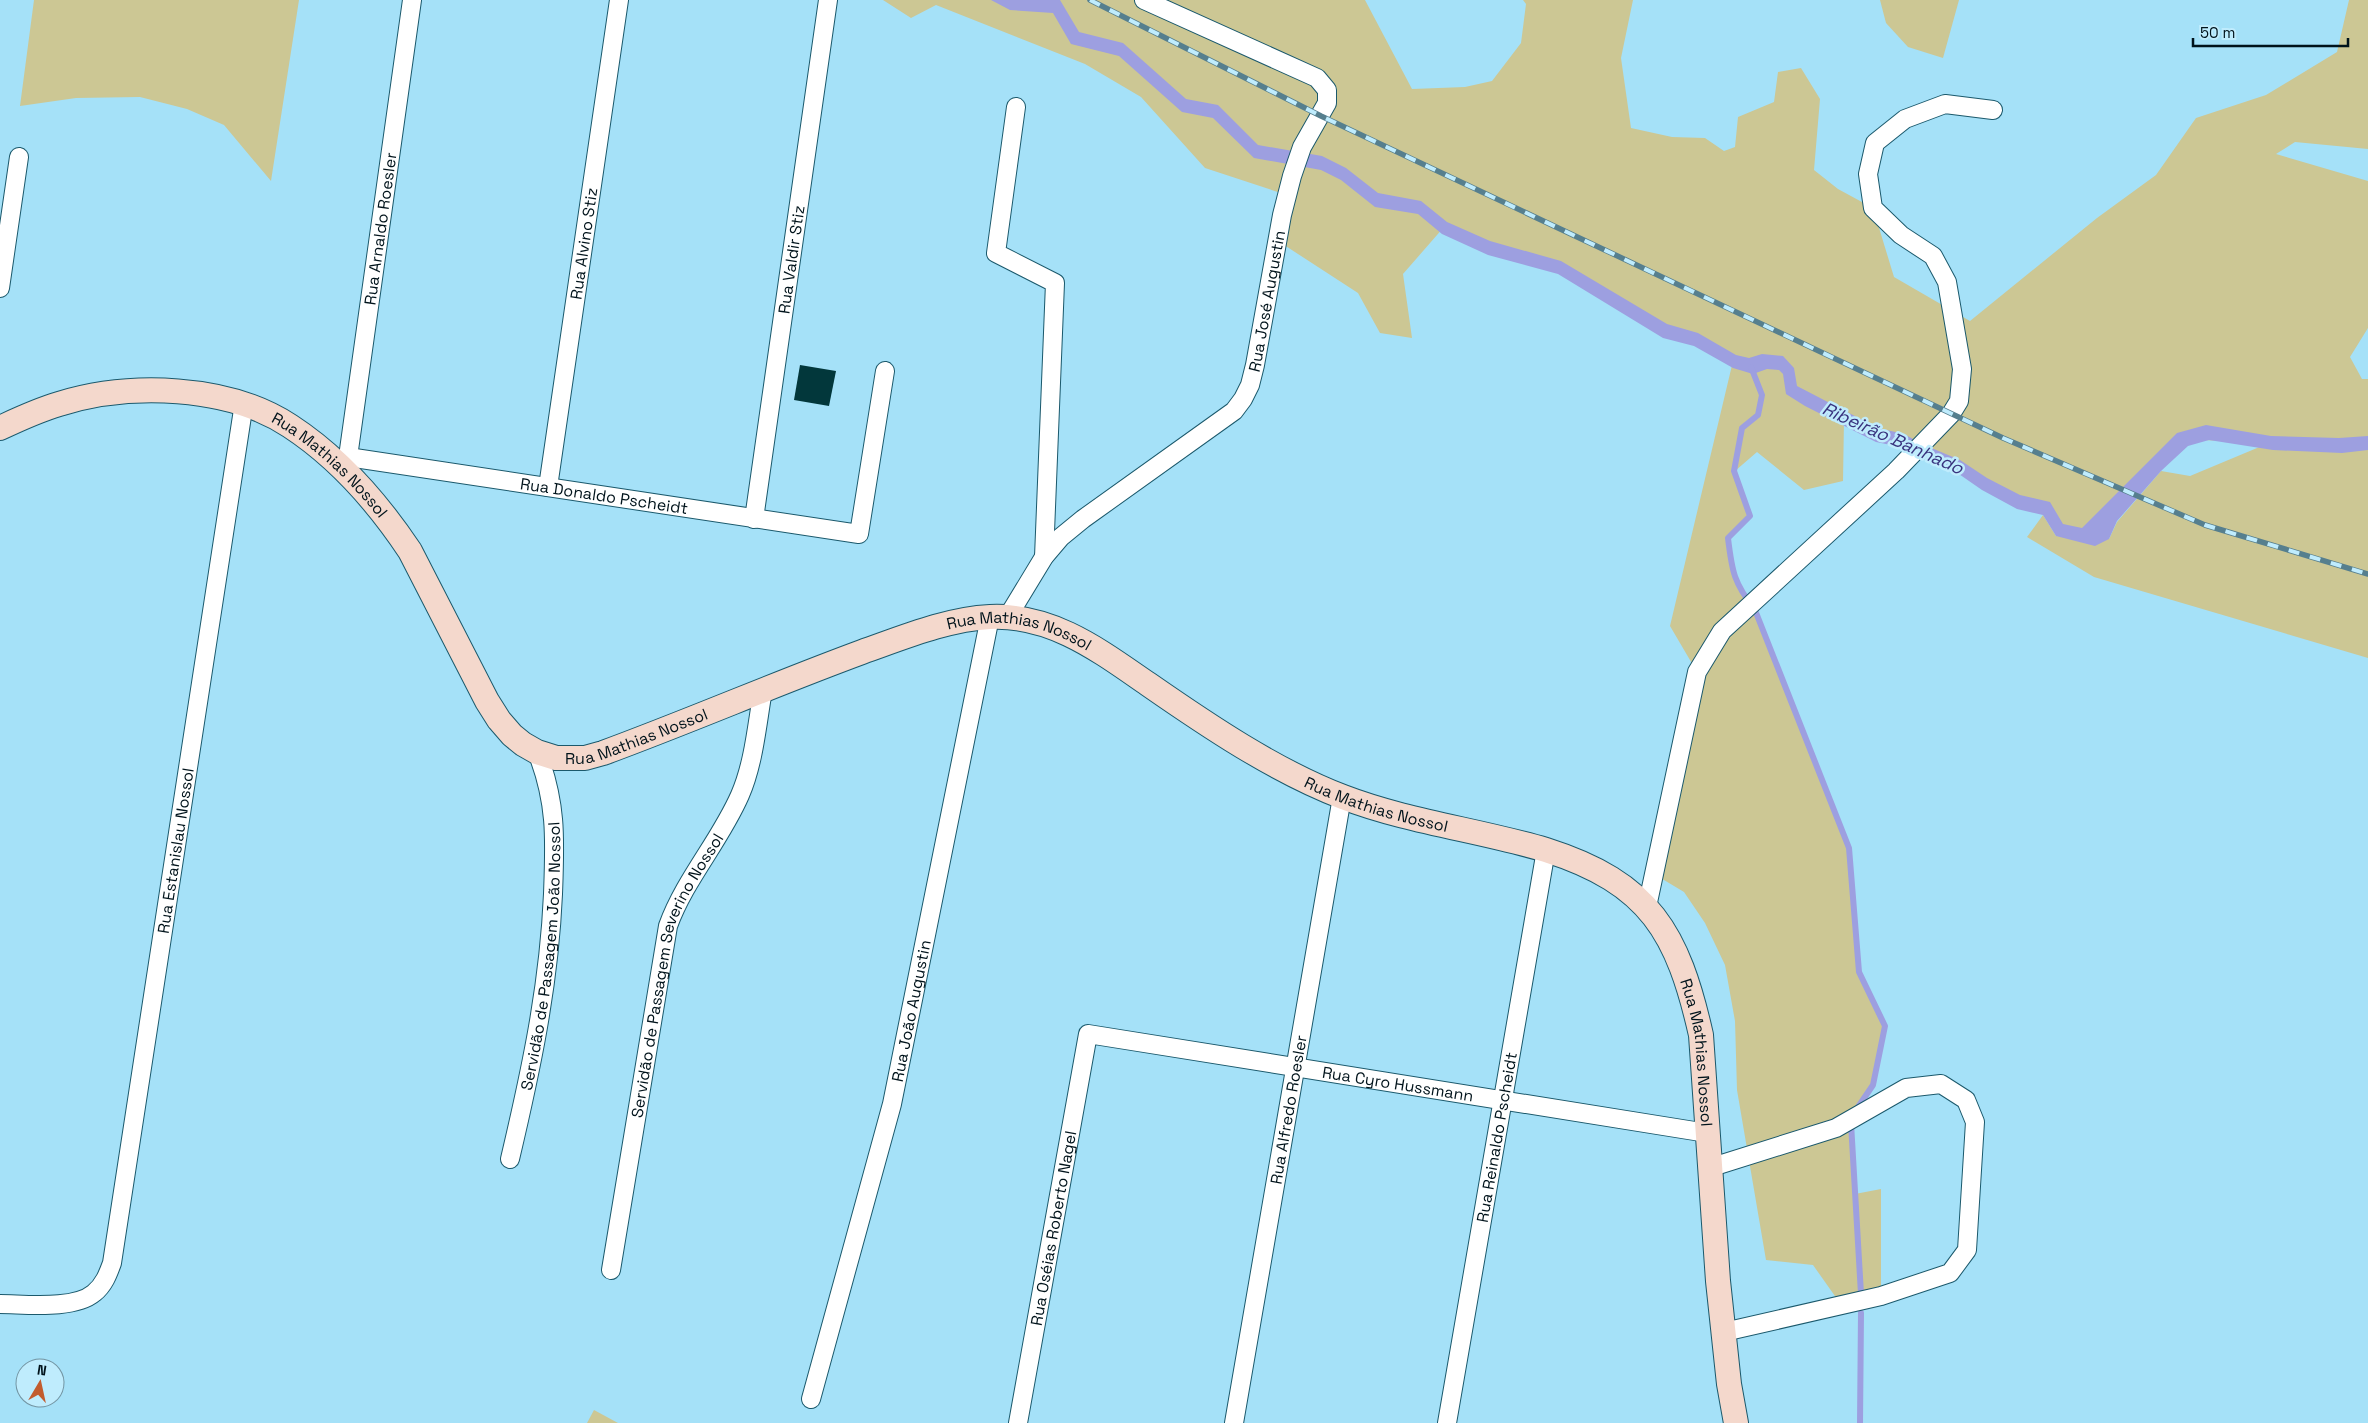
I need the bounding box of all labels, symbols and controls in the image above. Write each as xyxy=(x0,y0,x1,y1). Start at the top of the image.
scale bar xyxy=(2193,15,2348,47)
text: 50 m xyxy=(2200,23,2235,42)
street label: Rua Arnaldo Roesler xyxy=(359,151,401,306)
street label: Rua Alvino Stiz xyxy=(565,186,602,301)
street label: Rua Valdir Stiz xyxy=(773,204,809,315)
street label: Rua José Augustin xyxy=(1243,229,1290,374)
water label: Ribeirão Banhado xyxy=(1819,397,1968,480)
street label: Rua Mathias Nossol xyxy=(268,407,393,522)
street label: Rua Donaldo Pscheidt xyxy=(519,473,689,519)
street label: Rua Mathias Nossol xyxy=(944,606,1096,655)
street label: Rua Mathias Nossol xyxy=(565,703,710,769)
street label: Rua Estanislau Nossol xyxy=(152,766,198,935)
street label: Rua Mathias Nossol xyxy=(1301,771,1450,837)
street label: Servidão de Passagem João Nossol xyxy=(515,821,565,1092)
street label: Servidão de Passagem Severino Nossol xyxy=(626,829,728,1119)
street label: Rua João Augustin xyxy=(886,938,935,1084)
street label: Rua Mathias Nossol xyxy=(1676,976,1718,1127)
street label: Rua Alfredo Roesler xyxy=(1265,1033,1311,1186)
street label: Rua Reinaldo Pscheidt xyxy=(1471,1051,1521,1224)
street label: Rua Cyro Hussmann xyxy=(1321,1061,1475,1106)
street label: Rua Oséias Roberto Nagel xyxy=(1025,1129,1081,1327)
north arrow xyxy=(15,1358,65,1408)
text: N xyxy=(36,1361,48,1380)

